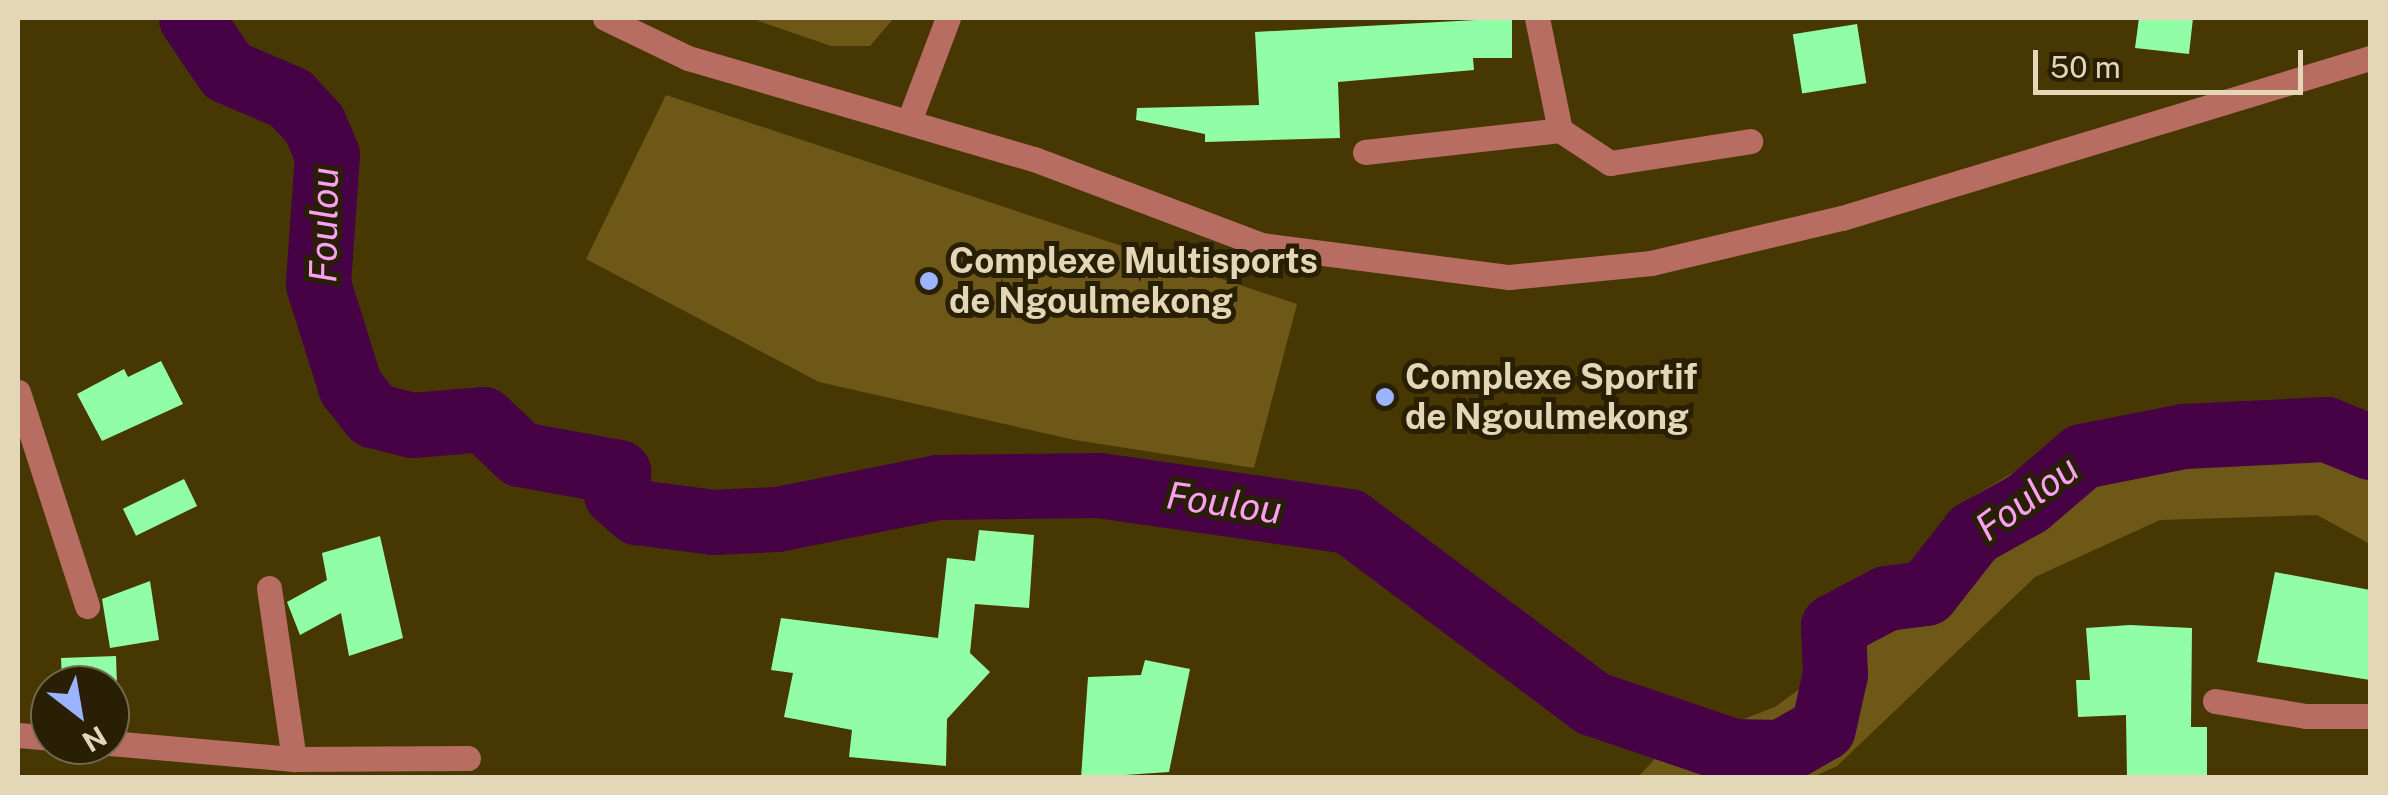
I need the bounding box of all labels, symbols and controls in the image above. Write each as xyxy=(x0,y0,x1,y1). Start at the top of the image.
scale bar xyxy=(2038,30,2308,92)
text: 50 m xyxy=(2050,49,2121,85)
water label: Foulou xyxy=(300,167,348,283)
place label: Complexe Multisports de Ngoulmekong xyxy=(949,240,1318,322)
marker: Complexe Multisports de Ngoulmekong xyxy=(918,270,940,292)
place label: Complexe Sportif de Ngoulmekong xyxy=(1405,356,1698,438)
marker: Complexe Sportif de Ngoulmekong xyxy=(1374,386,1396,408)
water label: Foulou xyxy=(1967,445,2087,551)
water label: Foulou xyxy=(1163,472,1285,534)
north arrow xyxy=(30,665,130,765)
text: N xyxy=(77,720,113,759)

